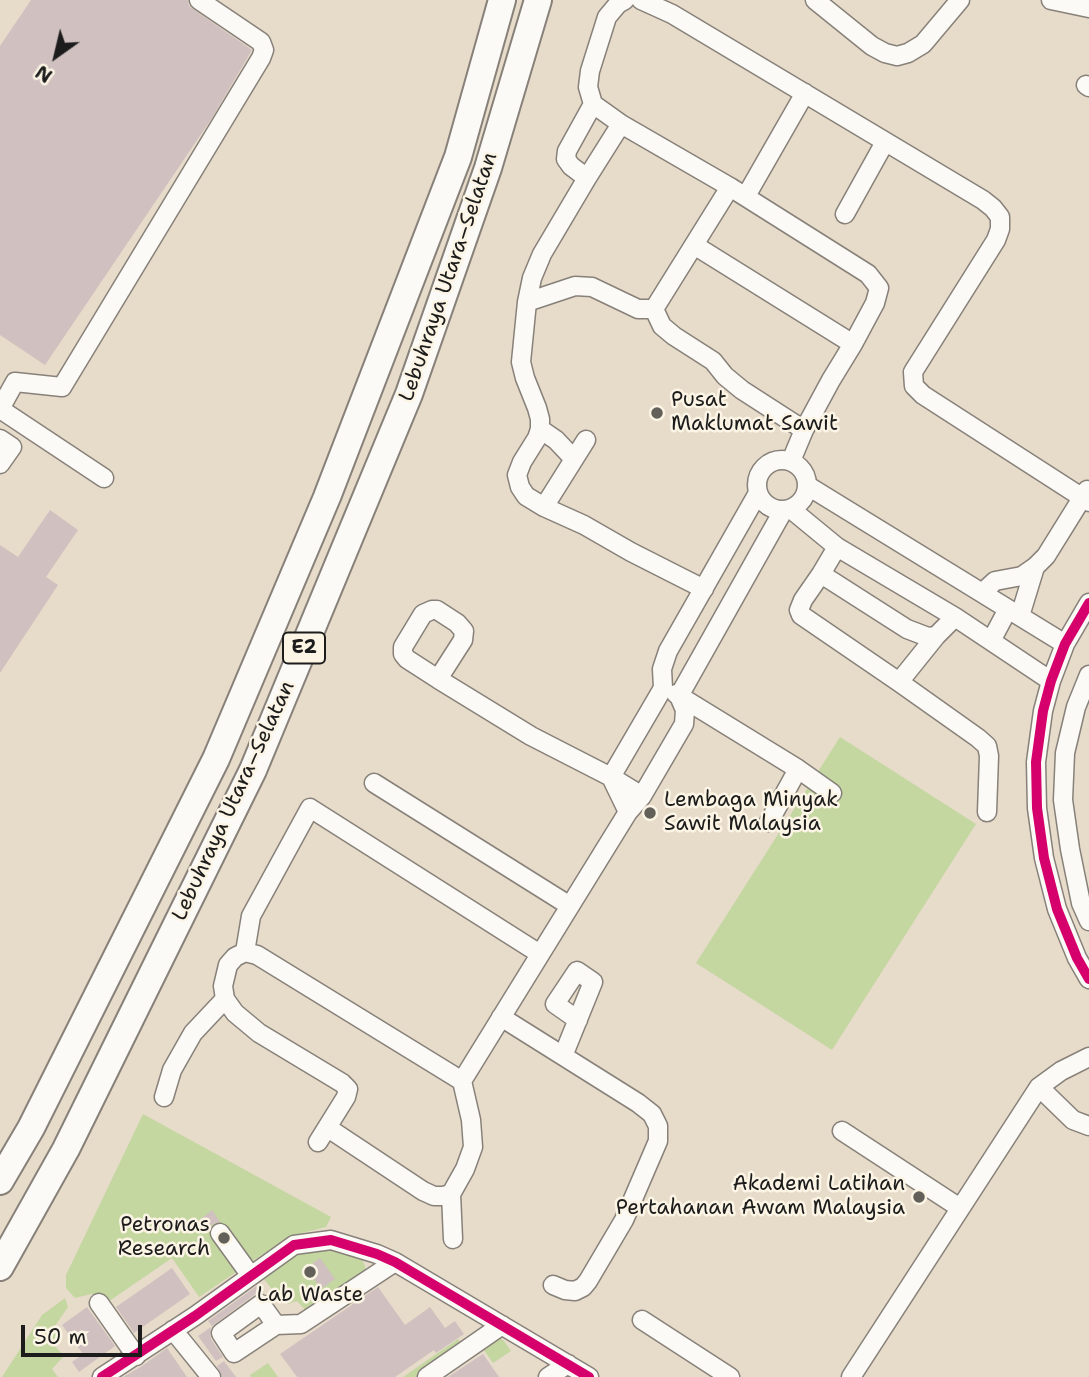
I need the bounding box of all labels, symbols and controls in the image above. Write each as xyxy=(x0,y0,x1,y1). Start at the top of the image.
north arrow xyxy=(21,21,91,91)
text: N xyxy=(31,59,57,88)
street label: Lebuhraya Utara–Selatan xyxy=(394,149,504,405)
place label: Pusat Maklumat Sawit xyxy=(671,388,838,438)
marker: Pusat Maklumat Sawit xyxy=(649,405,665,421)
road number: E2 xyxy=(283,632,325,664)
street label: Lebuhraya Utara–Selatan xyxy=(167,677,301,925)
place label: Lembaga Minyak Sawit Malaysia xyxy=(664,788,838,838)
marker: Lembaga Minyak Sawit Malaysia xyxy=(642,805,658,821)
place label: Akademi Latihan Pertahanan Awam Malaysia xyxy=(616,1172,905,1222)
marker: Akademi Latihan Pertahanan Awam Malaysia xyxy=(911,1189,927,1205)
place label: Petronas Research xyxy=(118,1213,210,1263)
marker: Petronas Research xyxy=(216,1230,232,1246)
marker: Lab Waste xyxy=(302,1264,318,1280)
place label: Lab Waste xyxy=(257,1283,363,1309)
scale bar xyxy=(24,1310,145,1354)
text: 50 m xyxy=(34,1323,87,1351)

